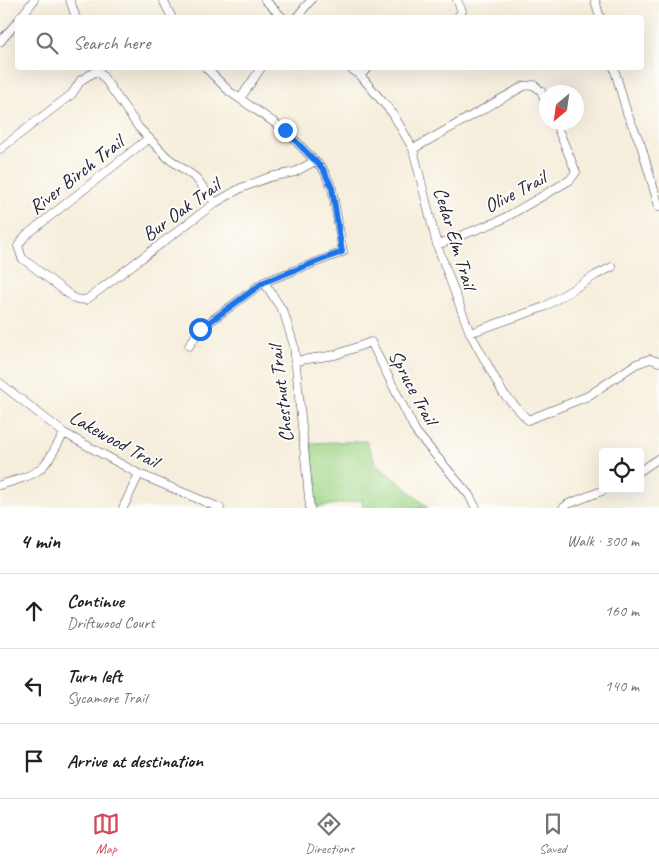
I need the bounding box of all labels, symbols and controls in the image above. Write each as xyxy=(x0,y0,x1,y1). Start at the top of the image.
search box xyxy=(15,15,644,70)
icon: search xyxy=(33,29,61,57)
text: Search here xyxy=(73,31,150,55)
north arrow xyxy=(539,85,584,130)
route end xyxy=(274,119,297,142)
street label: River Birch Trail xyxy=(24,128,131,220)
street label: Olive Trail xyxy=(480,164,553,219)
street label: Bur Oak Trail xyxy=(137,171,228,247)
street label: Cedar Elm Trail xyxy=(428,184,483,295)
route start xyxy=(189,318,212,341)
street label: Chestnut Trail xyxy=(262,341,299,444)
street label: Spruce Trail xyxy=(383,345,445,432)
street label: Lakewood Trail xyxy=(65,404,166,475)
map controls xyxy=(599,448,644,493)
button: locate xyxy=(599,448,644,493)
text: 4 min xyxy=(20,528,60,554)
text: Walk · 300 m xyxy=(567,531,639,551)
text: Continue xyxy=(67,589,124,613)
icon: ahead xyxy=(20,597,48,625)
text: 160 m xyxy=(605,601,639,621)
text: Driftwood Court xyxy=(67,613,154,633)
text: Turn left xyxy=(67,664,122,688)
icon: left xyxy=(20,672,48,700)
text: 140 m xyxy=(605,676,639,696)
text: Sycamore Trail xyxy=(67,688,147,708)
icon: arrive xyxy=(20,747,48,775)
text: Arrive at destination xyxy=(67,749,203,773)
tab: Map xyxy=(92,810,120,857)
tab: Directions xyxy=(305,810,354,857)
tab: Saved xyxy=(539,810,567,857)

